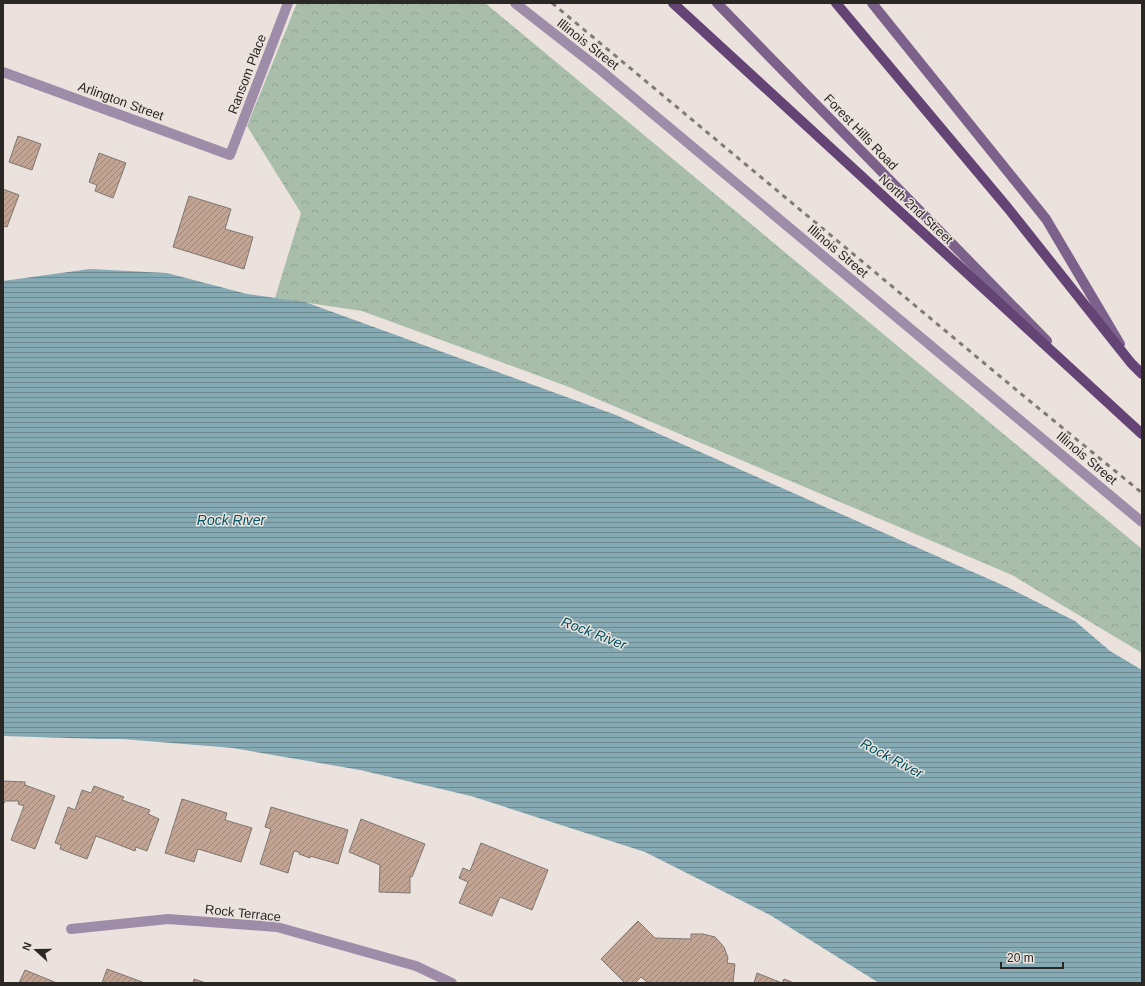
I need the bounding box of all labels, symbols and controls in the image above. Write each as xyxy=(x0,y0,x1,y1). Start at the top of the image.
street label: Illinois Street xyxy=(554,15,622,73)
street label: Ransom Place xyxy=(225,32,269,116)
street label: Arlington Street xyxy=(76,79,166,124)
street label: Forest Hills Road xyxy=(821,91,901,173)
street label: North 2nd Street xyxy=(876,171,956,247)
street label: Illinois Street xyxy=(805,221,872,281)
street label: Illinois Street xyxy=(1054,428,1121,488)
water label: Rock River xyxy=(197,512,267,528)
water label: Rock River xyxy=(559,613,630,653)
water label: Rock River xyxy=(858,735,927,782)
street label: Rock Terrace xyxy=(204,902,282,924)
north arrow xyxy=(16,930,56,970)
text: N xyxy=(20,941,34,952)
scale bar xyxy=(1001,944,1063,970)
text: 20 m xyxy=(1007,951,1034,965)

